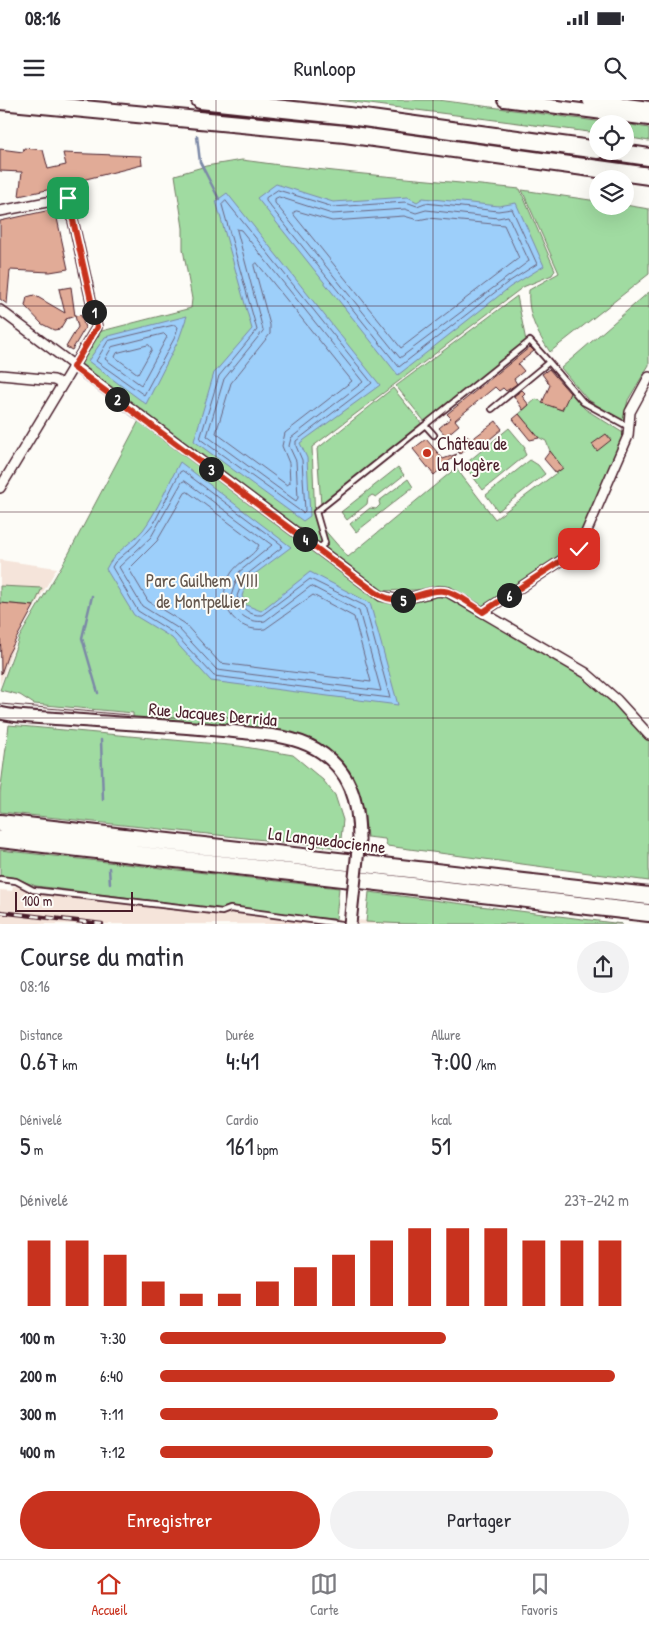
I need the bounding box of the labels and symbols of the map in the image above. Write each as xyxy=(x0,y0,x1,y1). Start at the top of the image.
pin xyxy=(47,177,89,219)
pin: 1 xyxy=(82,300,106,324)
pin: 2 xyxy=(104,386,130,412)
place label: Château de la Mogère xyxy=(437,431,507,477)
marker: Château de la Mogère xyxy=(421,447,433,459)
pin: 3 xyxy=(198,456,224,482)
pin: 4 xyxy=(292,526,318,552)
pin xyxy=(558,528,600,570)
park label: Parc Guilhem VIII de Montpellier xyxy=(146,568,258,614)
pin: 6 xyxy=(496,582,522,608)
pin: 5 xyxy=(390,588,416,612)
street label: Rue Jacques Derrida xyxy=(148,696,278,732)
street label: La Languedocienne xyxy=(267,820,387,860)
scale bar xyxy=(15,889,132,912)

